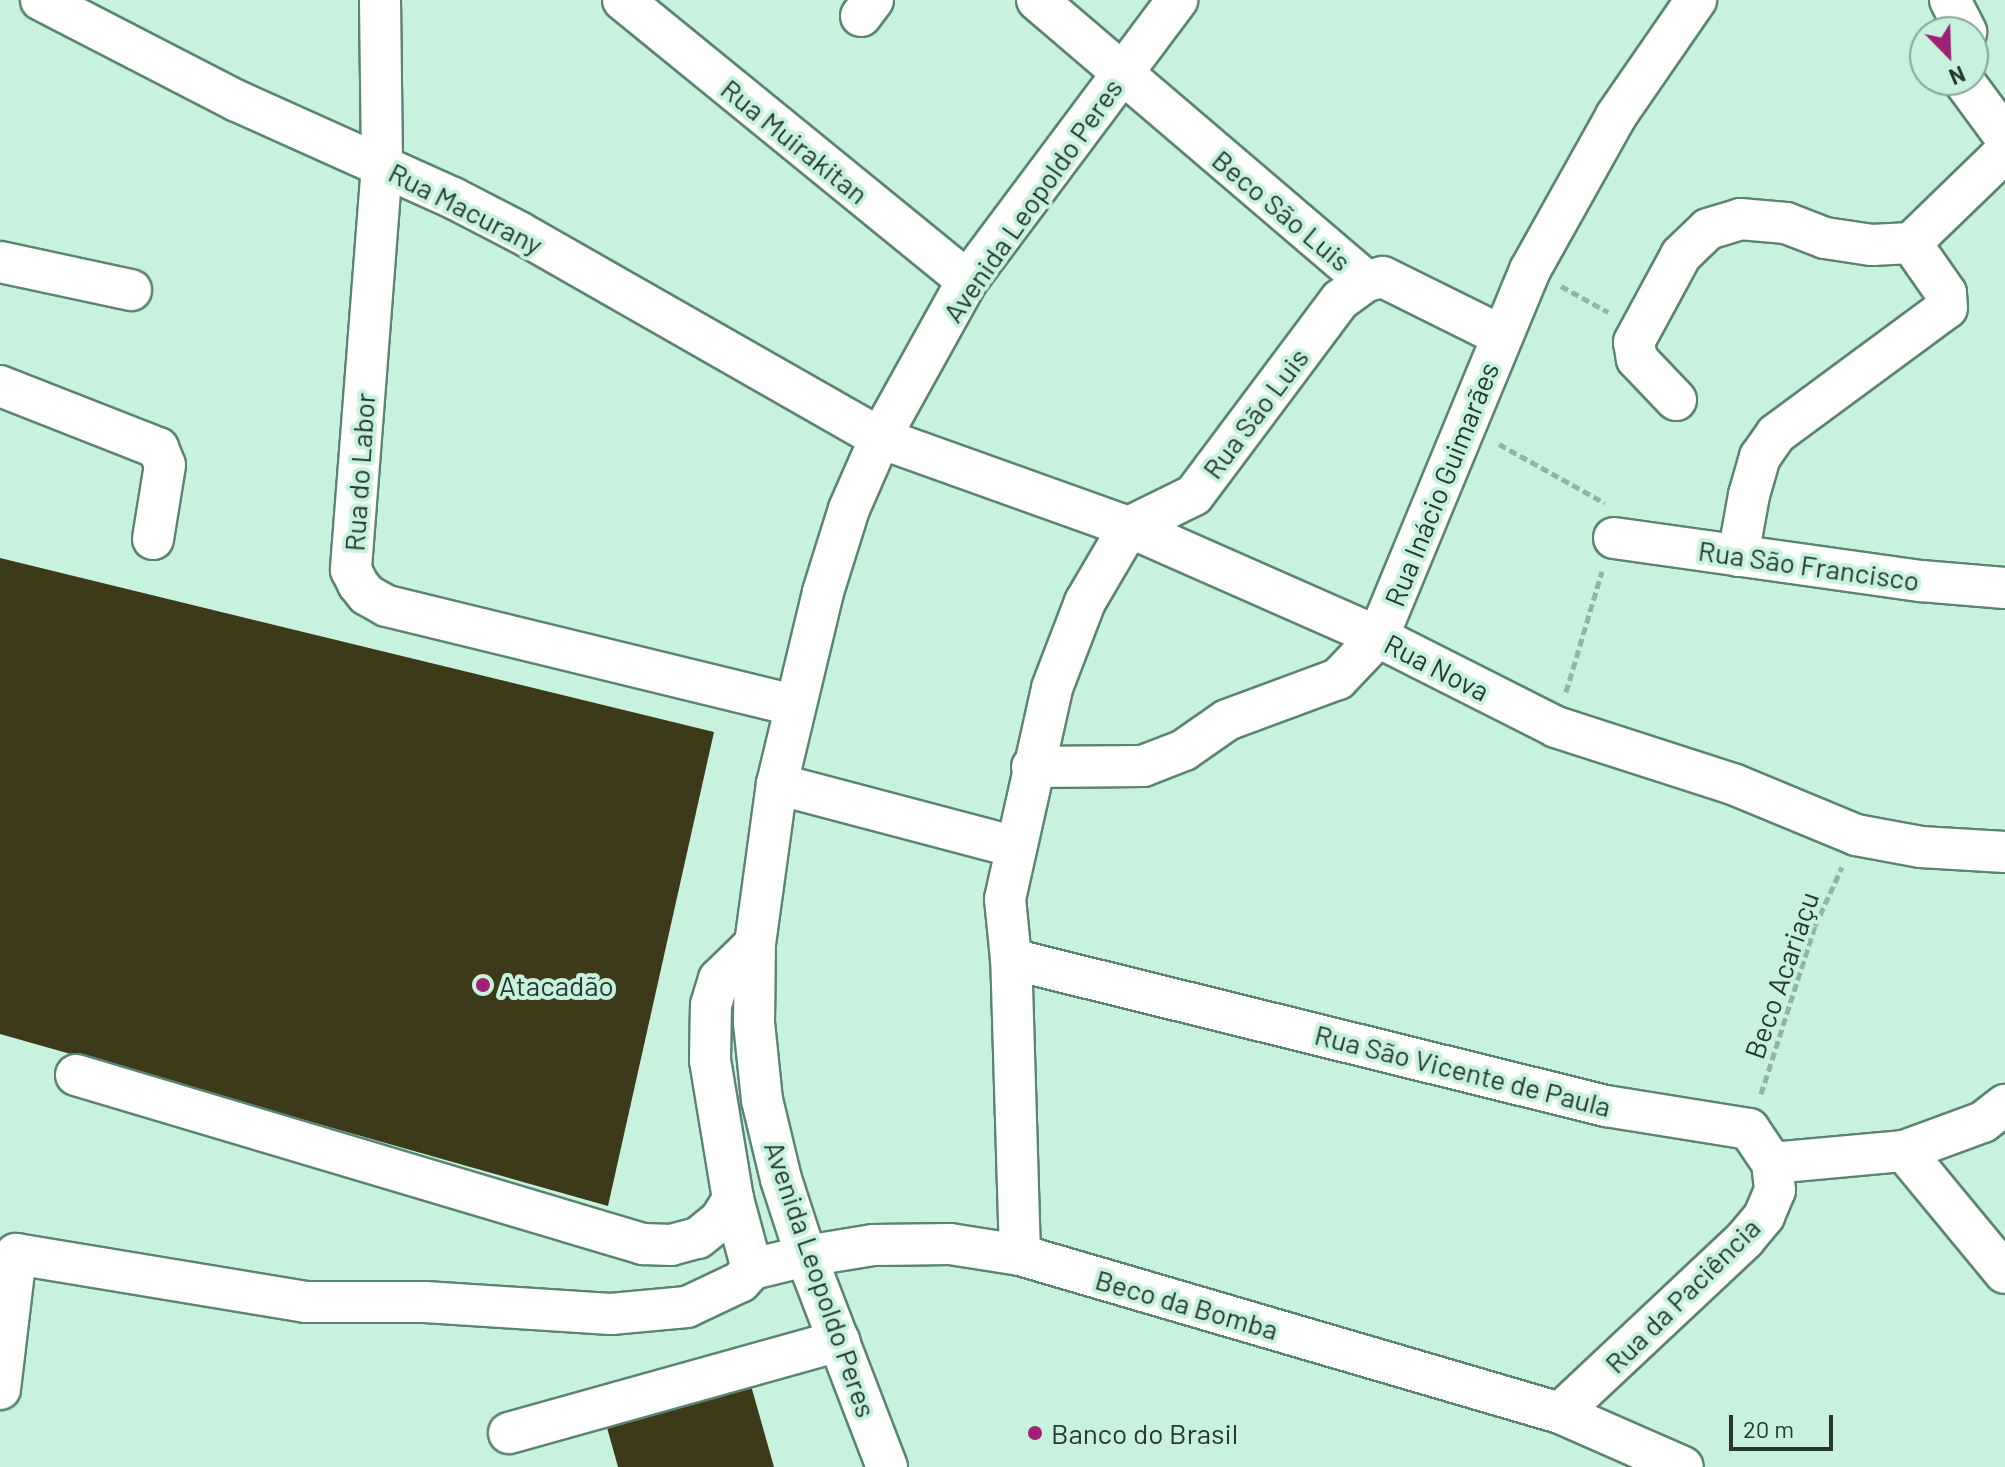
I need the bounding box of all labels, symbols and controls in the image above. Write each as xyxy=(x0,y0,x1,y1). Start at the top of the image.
north arrow xyxy=(1909,16,1989,96)
text: N xyxy=(1946,61,1969,91)
street label: Rua Muirakitan xyxy=(715,71,875,211)
street label: Avenida Leopoldo Peres xyxy=(935,72,1129,328)
street label: Beco São Luis xyxy=(1206,142,1358,278)
street label: Rua Macurany xyxy=(383,155,549,261)
street label: Rua São Luis xyxy=(1195,341,1315,485)
street label: Rua Inácio Guimarães xyxy=(1377,357,1505,611)
street label: Rua do Labor xyxy=(337,392,381,552)
street label: Rua São Francisco xyxy=(1696,533,1922,597)
street label: Rua Nova xyxy=(1379,626,1495,708)
street label: Beco Acariaçu xyxy=(1737,887,1825,1063)
place label: Atacadão xyxy=(499,968,614,1002)
marker: Atacadão xyxy=(474,976,492,994)
street label: Rua São Vicente de Paula xyxy=(1311,1017,1615,1123)
street label: Avenida Leopoldo Peres xyxy=(758,1137,884,1421)
street label: Rua da Paciência xyxy=(1597,1210,1767,1380)
street label: Beco da Bomba xyxy=(1092,1262,1282,1346)
scale bar xyxy=(1733,1399,1837,1449)
text: 20 m xyxy=(1743,1414,1794,1443)
place label: Banco do Brasil xyxy=(1051,1416,1238,1450)
marker: Banco do Brasil xyxy=(1026,1424,1044,1442)

